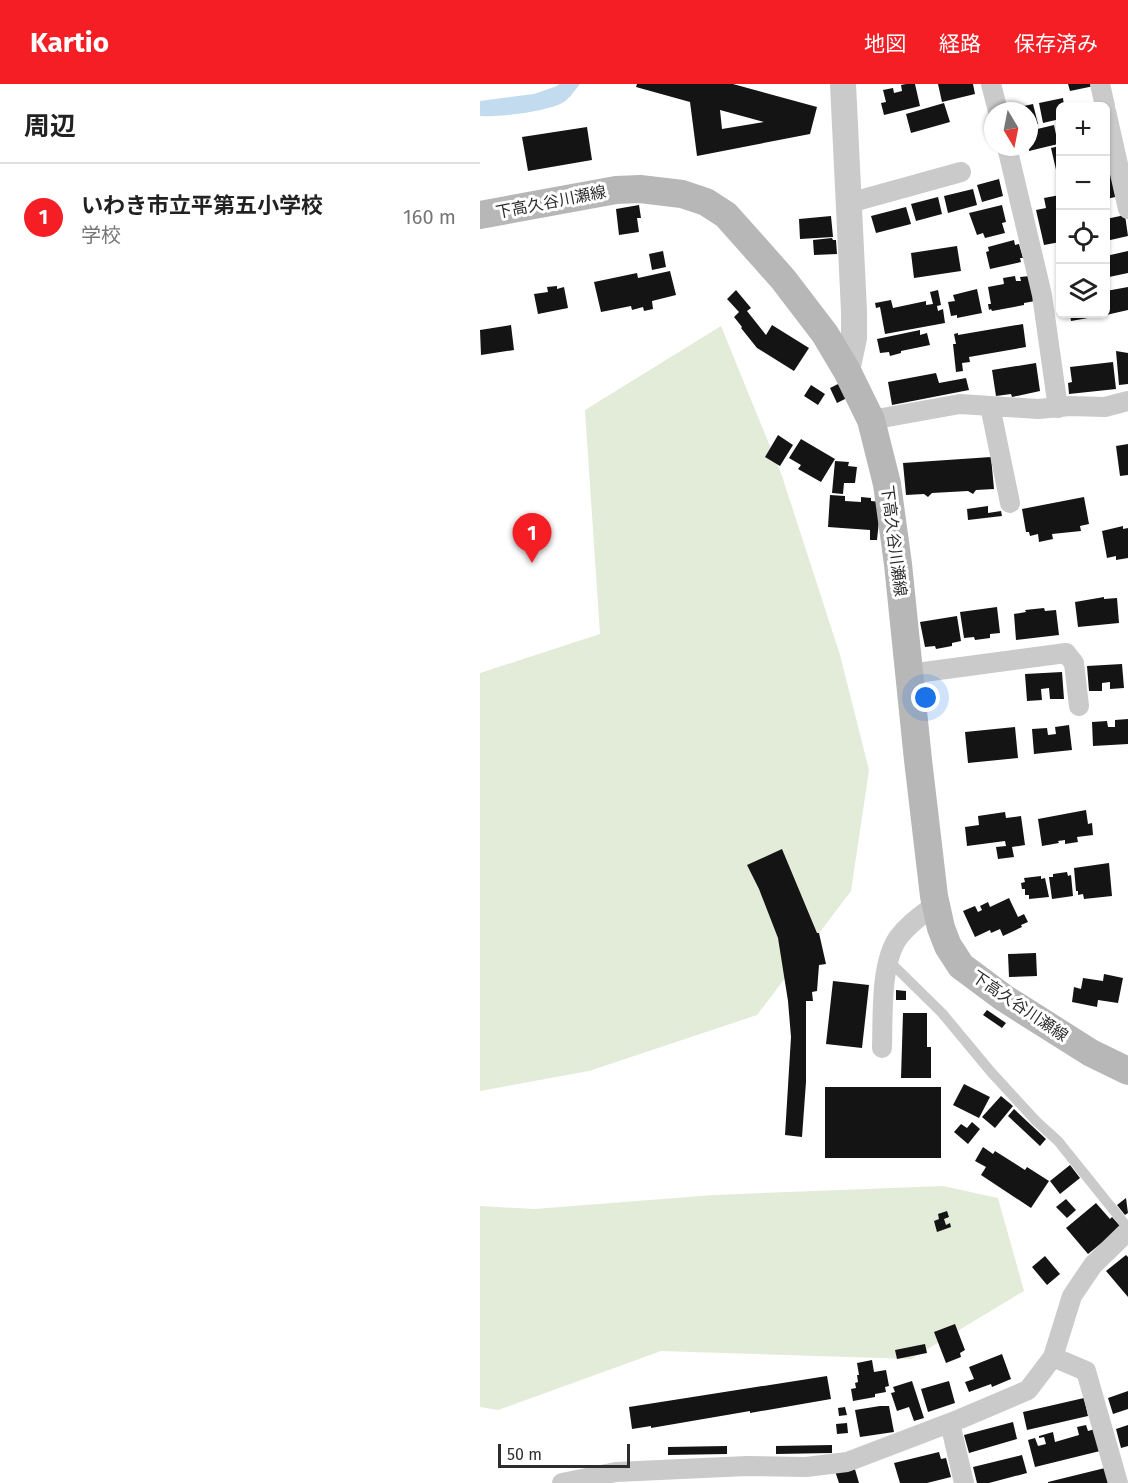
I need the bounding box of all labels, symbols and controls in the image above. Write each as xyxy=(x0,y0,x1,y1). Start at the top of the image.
text: Kartio xyxy=(30,26,109,59)
text: 地図 xyxy=(864,31,906,57)
text: 経路 xyxy=(939,31,981,57)
text: 保存済み xyxy=(1014,31,1098,57)
north arrow xyxy=(984,102,1038,156)
map controls xyxy=(1056,102,1110,318)
button: + xyxy=(1056,102,1110,156)
text: 周辺 xyxy=(24,111,76,142)
button: − xyxy=(1056,156,1110,210)
street label: 下高久谷川瀬線 xyxy=(494,182,608,222)
text: いわき市立平第五小学校 xyxy=(81,192,323,219)
text: 1 xyxy=(39,205,48,229)
text: 160 m xyxy=(403,205,456,229)
button: locate xyxy=(1056,210,1110,264)
text: 学校 xyxy=(81,223,121,247)
button: layers xyxy=(1056,264,1110,318)
street label: 下高久谷川瀬線 xyxy=(878,484,910,598)
pin: 1 xyxy=(512,514,552,563)
your location xyxy=(911,683,940,712)
street label: 下高久谷川瀬線 xyxy=(968,967,1072,1045)
scale bar xyxy=(498,1441,630,1468)
text: 50 m xyxy=(507,1445,542,1464)

